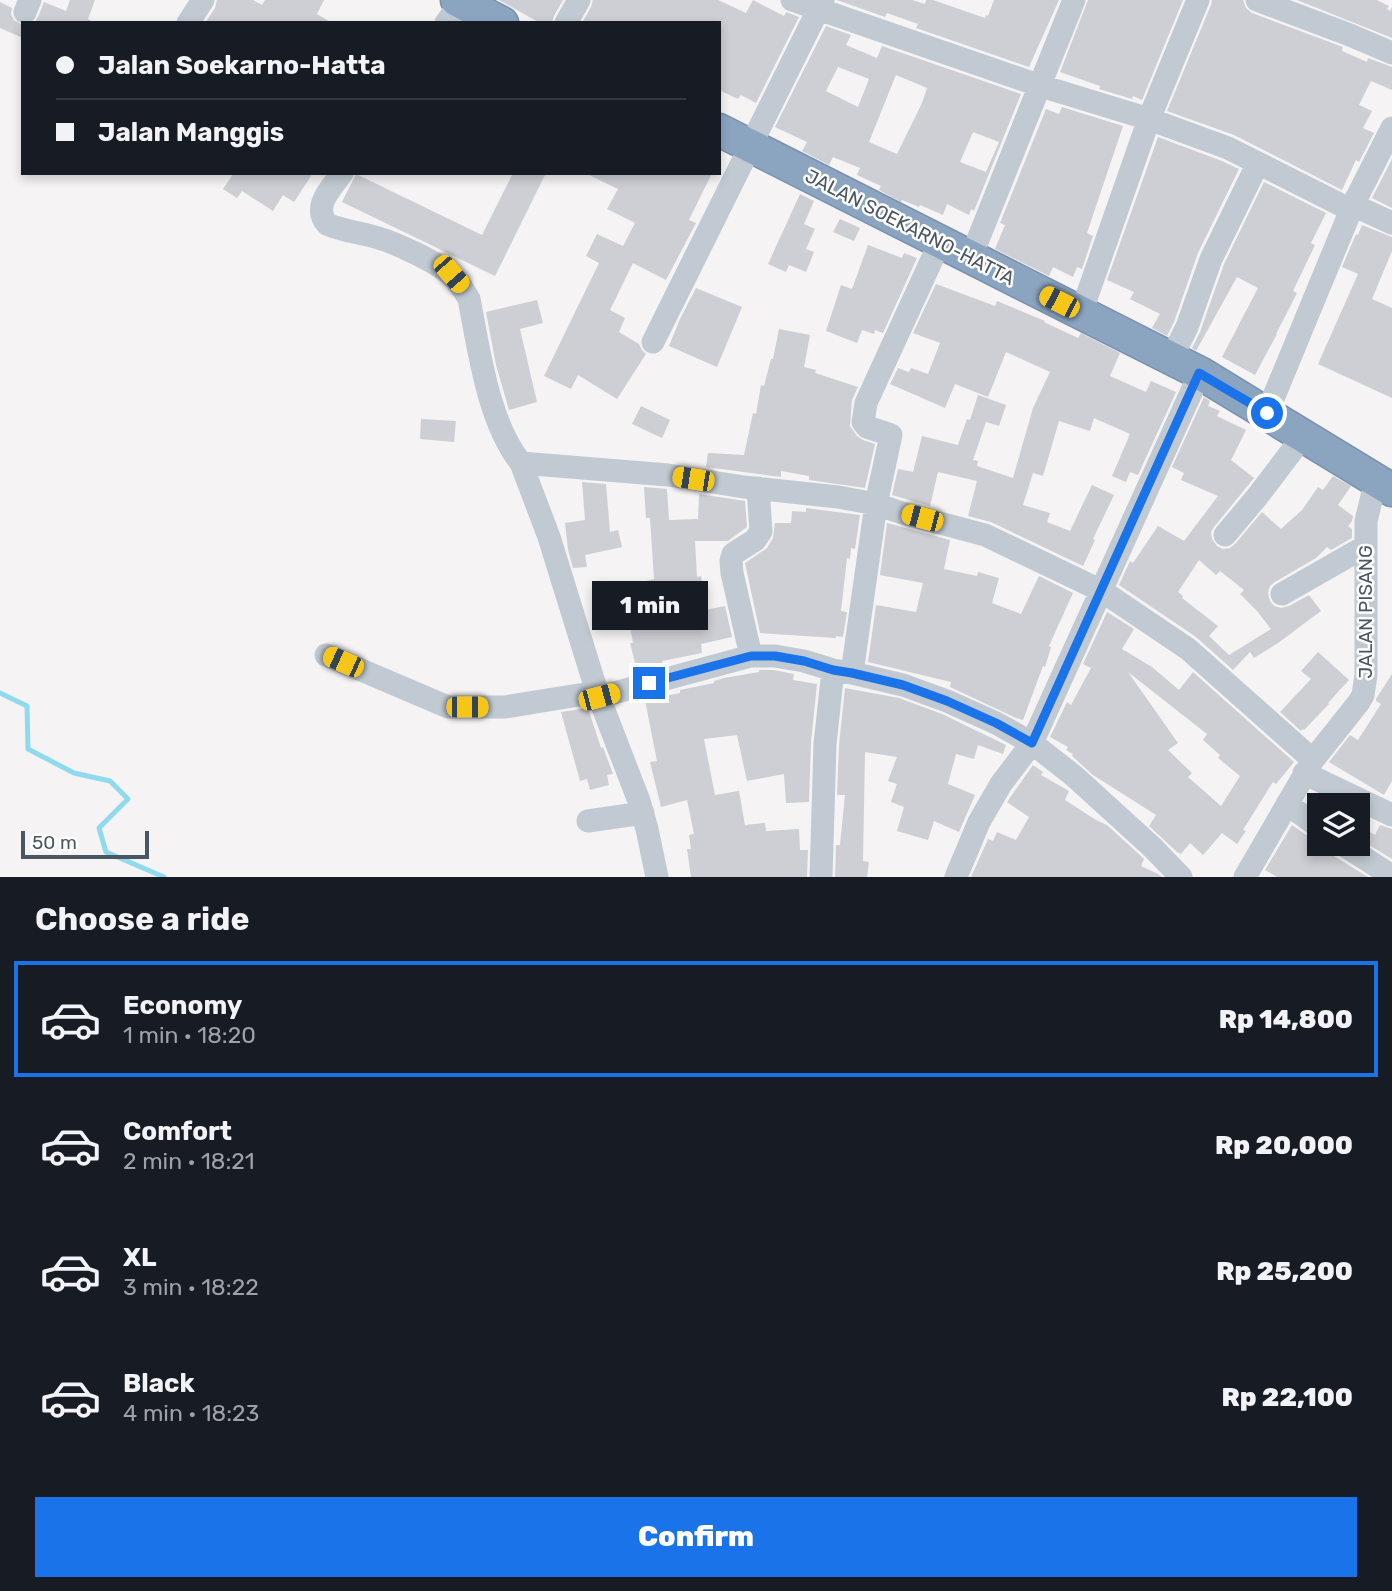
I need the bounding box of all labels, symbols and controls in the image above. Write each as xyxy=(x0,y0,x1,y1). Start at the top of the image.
text: Jalan Soekarno-Hatta xyxy=(98,50,386,81)
text: Jalan Manggis xyxy=(98,117,284,148)
street label: JALAN SOEKARNO-HATTA xyxy=(801,164,1019,290)
car xyxy=(430,251,473,297)
car xyxy=(1036,283,1083,321)
route start xyxy=(1251,397,1283,429)
car xyxy=(671,465,716,493)
car xyxy=(899,502,946,534)
street label: JALAN PISANG xyxy=(1354,545,1377,679)
callout: 1 min xyxy=(591,582,707,630)
text: 1 min xyxy=(620,591,680,619)
car xyxy=(320,644,367,680)
route end xyxy=(633,667,665,699)
car xyxy=(576,681,623,713)
car xyxy=(447,697,489,718)
map controls xyxy=(1307,793,1370,856)
button: layers xyxy=(1307,793,1370,856)
scale bar xyxy=(21,828,149,860)
text: 50 m xyxy=(32,831,77,854)
text: Choose a ride xyxy=(35,900,249,938)
icon: car xyxy=(39,988,102,1051)
text: Economy xyxy=(123,990,242,1021)
text: Rp 14,800 xyxy=(1219,1004,1353,1035)
text: 1 min · 18:20 xyxy=(123,1021,256,1049)
icon: car xyxy=(39,1114,102,1177)
text: Comfort xyxy=(123,1116,232,1147)
text: Rp 20,000 xyxy=(1215,1130,1353,1161)
text: 2 min · 18:21 xyxy=(123,1147,255,1175)
icon: car xyxy=(39,1240,102,1303)
text: XL xyxy=(123,1242,156,1273)
text: Rp 25,200 xyxy=(1216,1256,1353,1287)
text: 3 min · 18:22 xyxy=(123,1273,259,1301)
icon: car xyxy=(39,1366,102,1429)
text: Black xyxy=(123,1368,195,1399)
text: Rp 22,100 xyxy=(1221,1382,1353,1413)
text: 4 min · 18:23 xyxy=(123,1399,259,1427)
button: Confirm xyxy=(35,1497,1357,1577)

